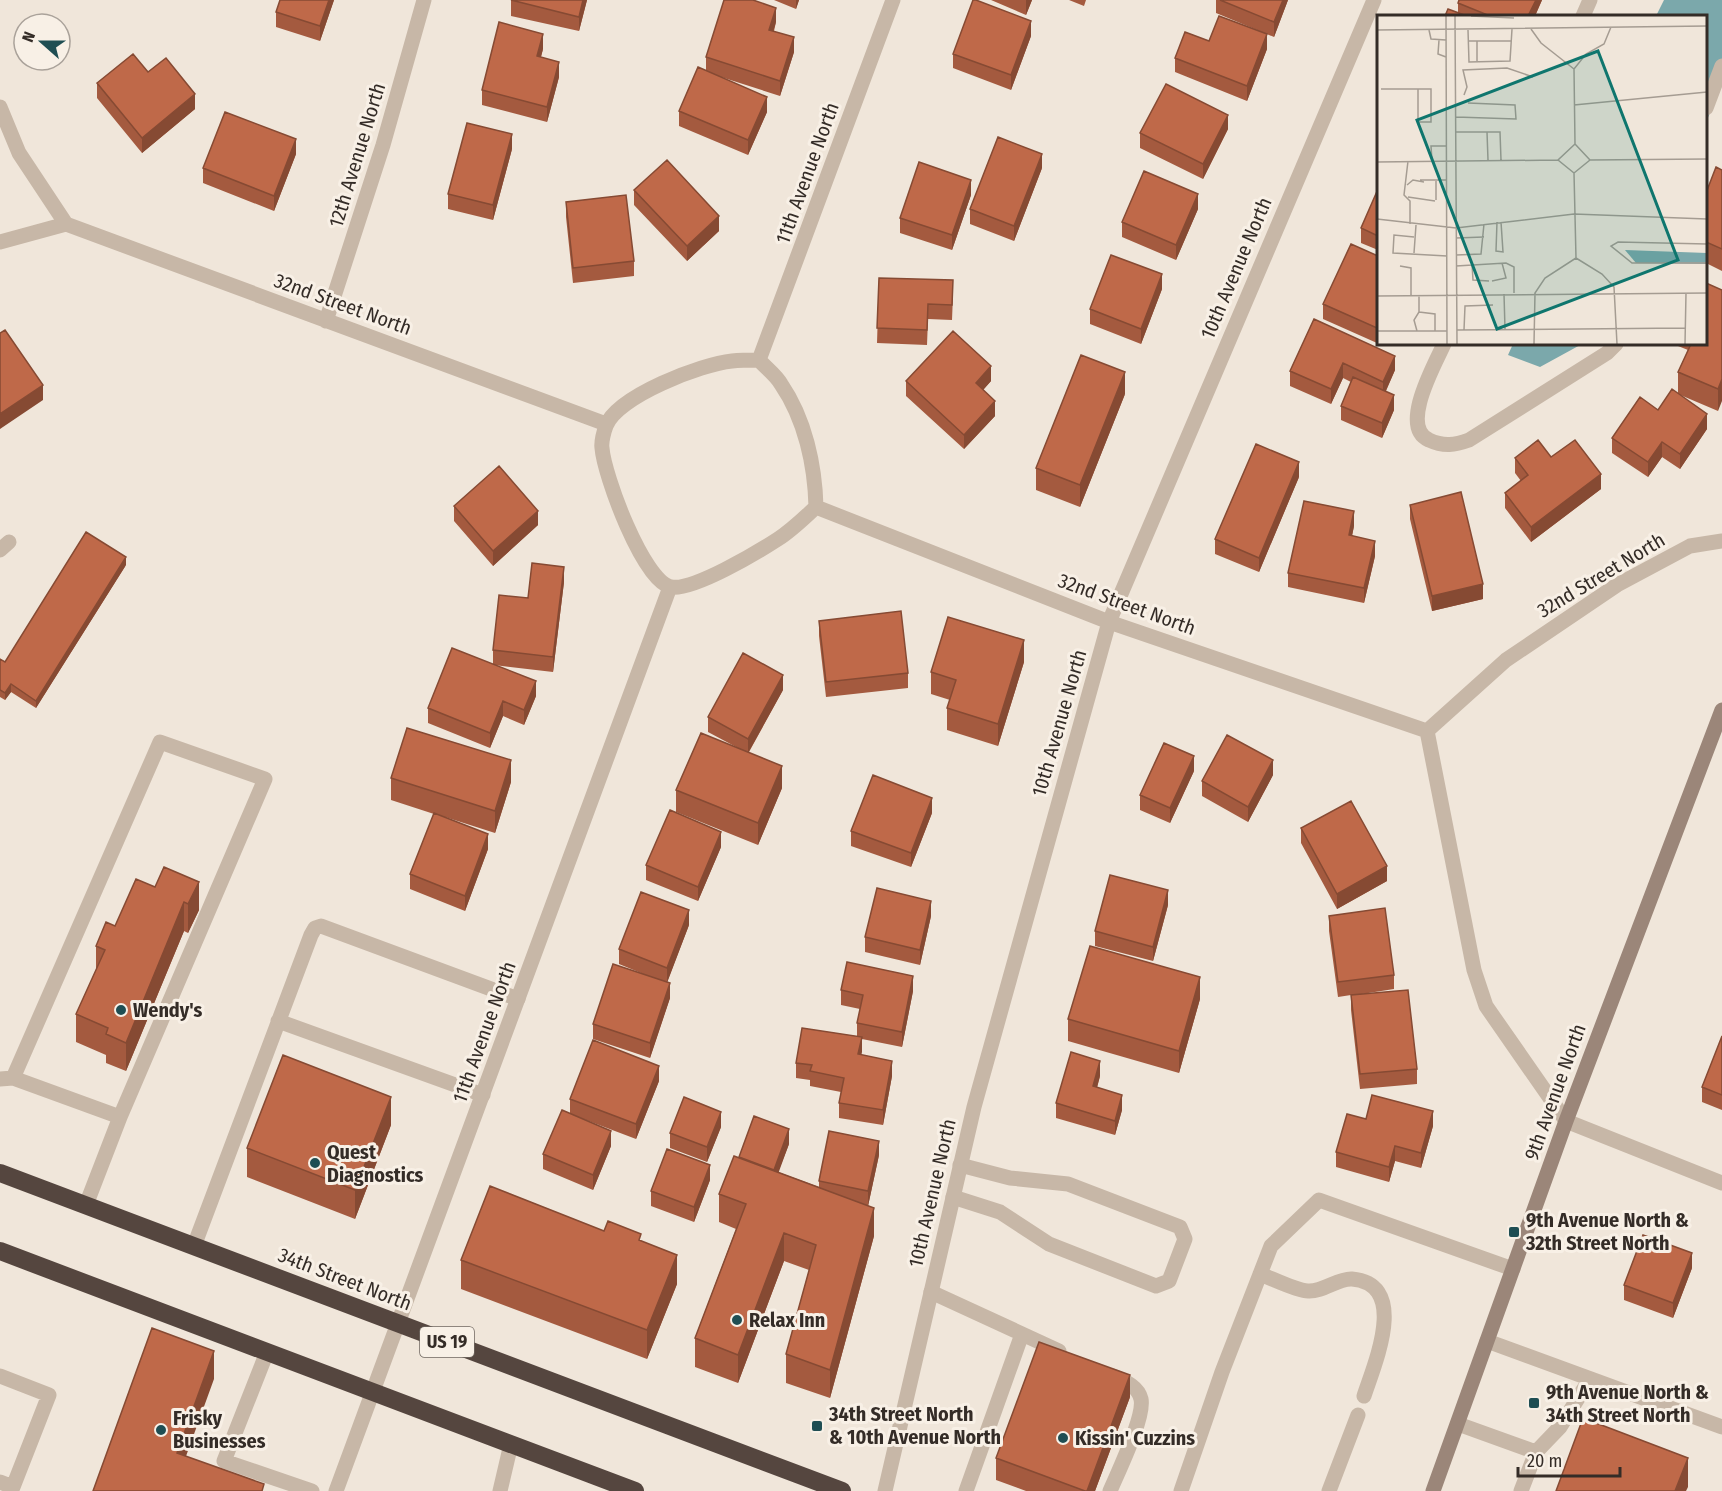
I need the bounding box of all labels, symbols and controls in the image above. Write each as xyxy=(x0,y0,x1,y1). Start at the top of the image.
north arrow xyxy=(12,12,72,72)
inset map xyxy=(1377,15,1707,345)
text: N xyxy=(18,29,39,45)
street label: 12th Avenue North xyxy=(324,80,390,230)
street label: 11th Avenue North xyxy=(770,99,844,247)
street label: 10th Avenue North xyxy=(1195,194,1277,342)
street label: 32nd Street North xyxy=(271,268,415,340)
street label: 32nd Street North xyxy=(1533,528,1669,622)
street label: 32nd Street North xyxy=(1055,568,1199,640)
street label: 10th Avenue North xyxy=(1027,647,1091,799)
street label: 11th Avenue North xyxy=(447,958,521,1106)
place label: Wendy's xyxy=(133,998,203,1022)
marker: Wendy's xyxy=(114,1003,128,1017)
street label: 9th Avenue North xyxy=(1519,1021,1591,1163)
street label: 10th Avenue North xyxy=(903,1116,961,1270)
place label: Quest Diagnostics xyxy=(327,1140,424,1187)
marker: Quest Diagnostics xyxy=(308,1156,322,1170)
place label: 9th Avenue North & 32th Street North xyxy=(1525,1208,1689,1255)
marker: 9th Avenue North & 32th Street North xyxy=(1507,1225,1521,1239)
street label: 34th Street North xyxy=(275,1243,415,1315)
place label: Relax Inn xyxy=(749,1308,825,1332)
marker: Relax Inn xyxy=(730,1313,744,1327)
road number: US 19 xyxy=(420,1327,474,1357)
place label: 9th Avenue North & 34th Street North xyxy=(1545,1380,1709,1427)
marker: 9th Avenue North & 34th Street North xyxy=(1527,1396,1541,1410)
place label: 34th Street North & 10th Avenue North xyxy=(828,1402,1001,1449)
place label: Frisky Businesses xyxy=(173,1406,266,1453)
marker: 34th Street North & 10th Avenue North xyxy=(810,1419,824,1433)
marker: Frisky Businesses xyxy=(154,1423,168,1437)
place label: Kissin' Cuzzins xyxy=(1075,1426,1195,1450)
marker: Kissin' Cuzzins xyxy=(1056,1431,1070,1445)
scale bar xyxy=(1518,1440,1620,1478)
text: 20 m xyxy=(1527,1450,1562,1472)

